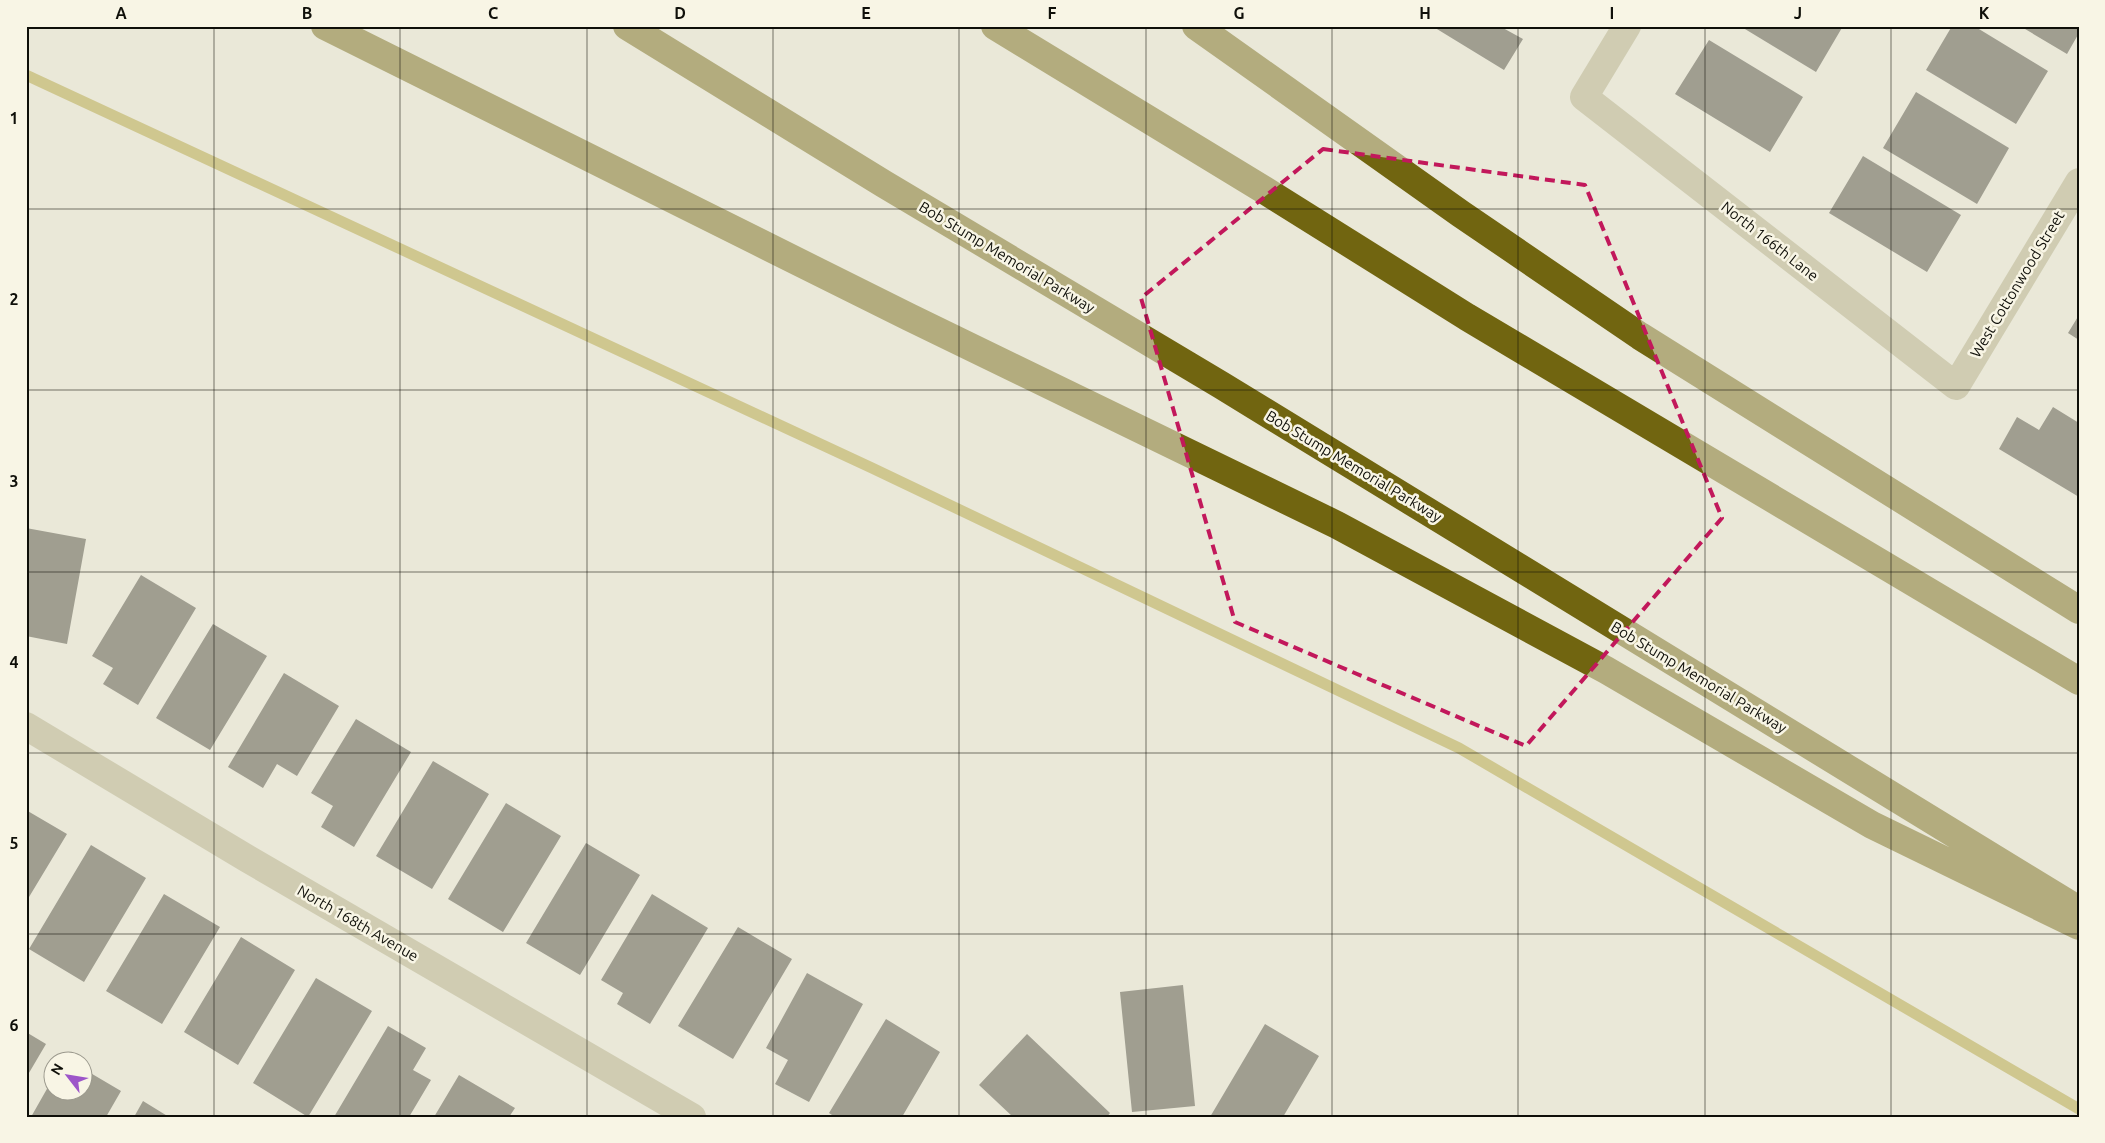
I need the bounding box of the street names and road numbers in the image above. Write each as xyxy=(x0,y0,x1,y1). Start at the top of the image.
street label: Bob Stump Memorial Parkway xyxy=(916,198,1098,316)
street label: North 166th Lane xyxy=(1718,198,1822,284)
street label: West Cottonwood Street xyxy=(1966,207,2068,360)
street label: Bob Stump Memorial Parkway xyxy=(1263,407,1445,525)
street label: Bob Stump Memorial Parkway xyxy=(1608,618,1790,736)
street label: North 168th Avenue xyxy=(294,881,422,965)

